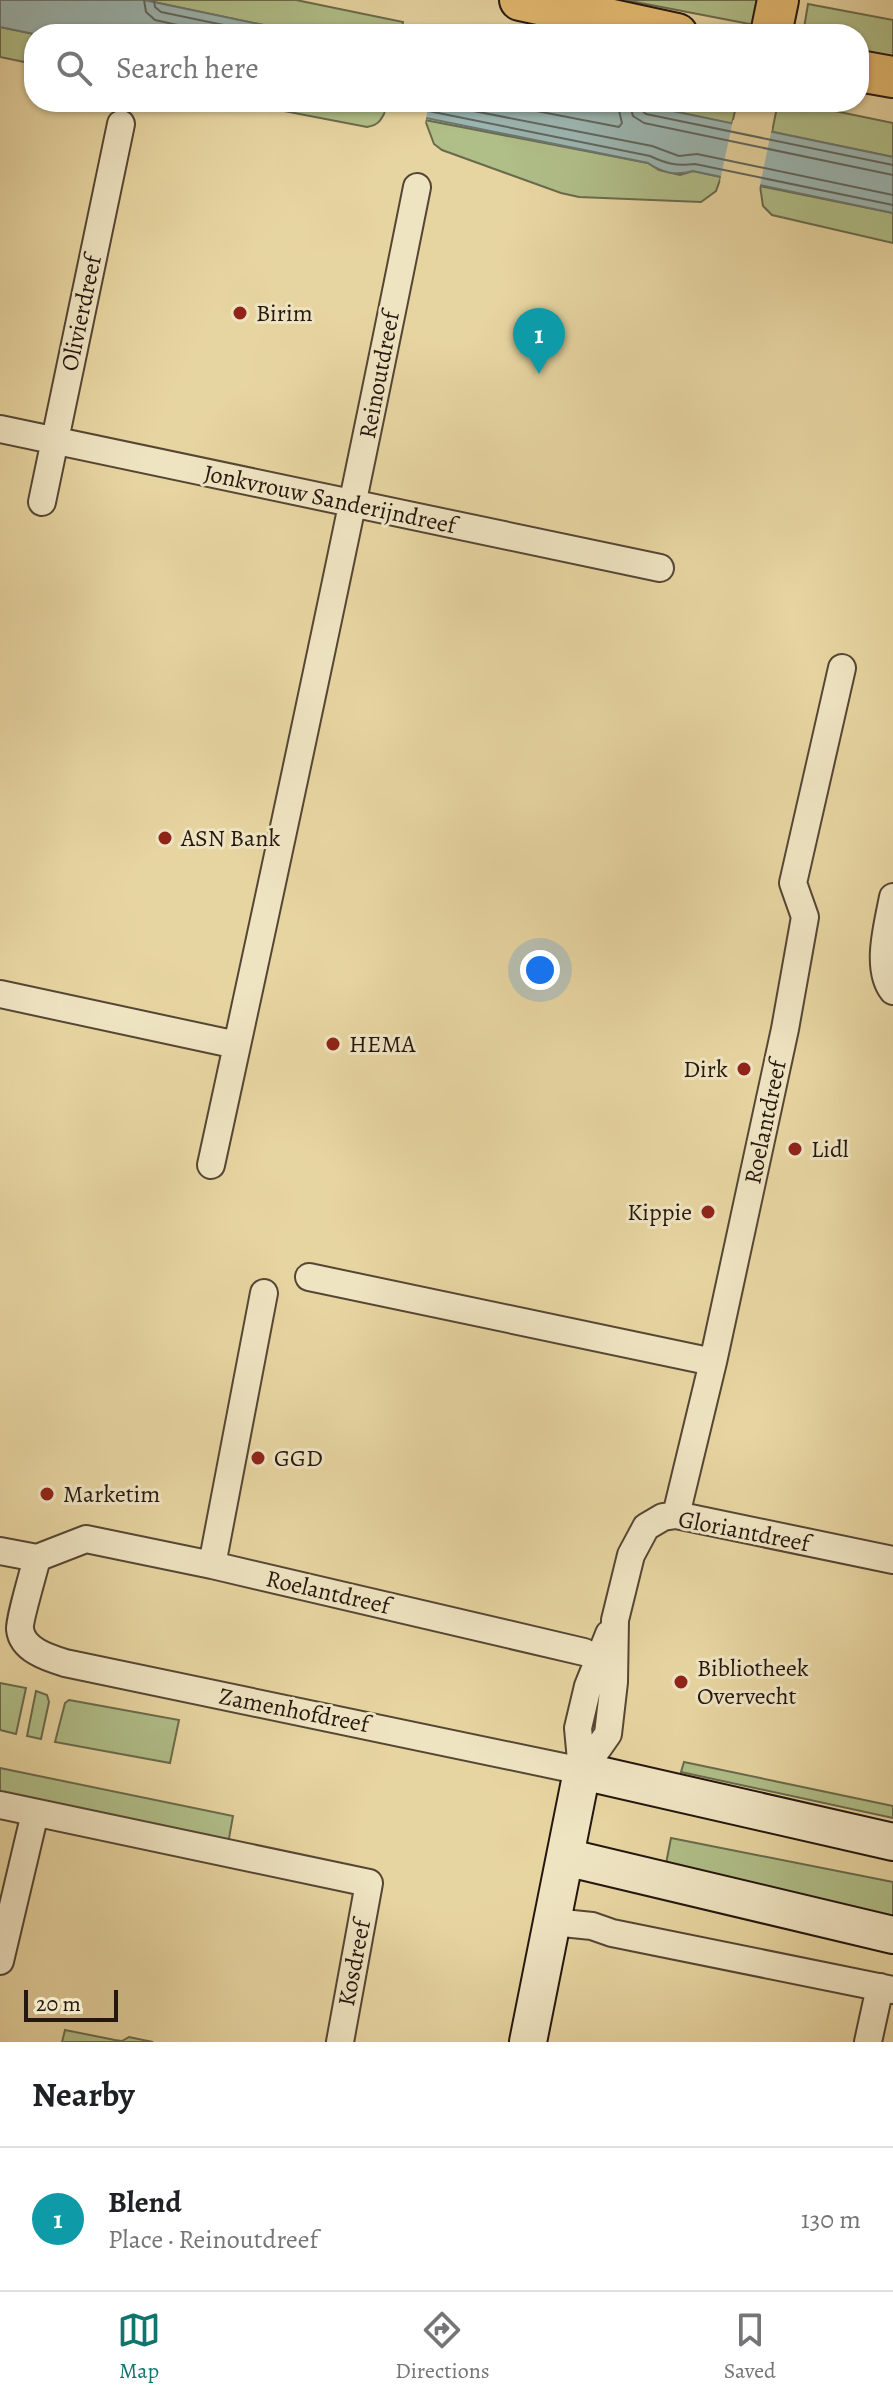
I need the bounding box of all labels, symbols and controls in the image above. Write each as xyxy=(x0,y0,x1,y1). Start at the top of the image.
search box xyxy=(24,24,869,112)
icon: search xyxy=(52,46,96,90)
text: Search here xyxy=(116,48,259,88)
street label: Olivierdreef xyxy=(53,249,110,374)
place label: Birim xyxy=(256,297,313,329)
marker: Birim xyxy=(231,304,249,322)
street label: Reinoutdreef xyxy=(351,306,408,441)
pin: 1 xyxy=(513,308,565,374)
street label: Jonkvrouw Sanderijndreef xyxy=(201,457,462,542)
place label: ASN Bank xyxy=(180,822,280,854)
marker: ASN Bank xyxy=(156,829,174,847)
your location xyxy=(520,950,560,990)
place label: HEMA xyxy=(349,1028,417,1060)
marker: HEMA xyxy=(324,1035,342,1053)
place label: Dirk xyxy=(683,1053,728,1085)
street label: Roelantdreef xyxy=(736,1054,794,1187)
marker: Dirk xyxy=(735,1060,753,1078)
place label: Lidl xyxy=(811,1133,849,1165)
marker: Lidl xyxy=(786,1140,804,1158)
place label: Kippie xyxy=(627,1196,692,1228)
marker: Kippie xyxy=(699,1203,717,1221)
place label: GGD xyxy=(274,1442,323,1474)
marker: GGD xyxy=(249,1449,267,1467)
place label: Marketim xyxy=(63,1478,160,1510)
marker: Marketim xyxy=(38,1485,56,1503)
street label: Gloriantdreef xyxy=(676,1503,815,1560)
street label: Roelantdreef xyxy=(263,1562,396,1622)
place label: Bibliotheek Overvecht xyxy=(697,1652,809,1712)
marker: Bibliotheek Overvecht xyxy=(672,1673,690,1691)
street label: Zamenhofdreef xyxy=(216,1680,375,1741)
street label: Kosdreef xyxy=(330,1914,379,2009)
scale bar xyxy=(24,1986,118,2022)
text: 20 m xyxy=(36,1989,81,2019)
text: Nearby xyxy=(32,2071,135,2118)
text: Blend xyxy=(108,2182,182,2222)
text: 1 xyxy=(53,2202,63,2237)
text: 130 m xyxy=(801,2202,861,2237)
text: Place · Reinoutdreef xyxy=(108,2222,318,2257)
tab: Map xyxy=(117,2308,161,2386)
tab: Directions xyxy=(395,2308,490,2386)
tab: Saved xyxy=(724,2308,776,2386)

